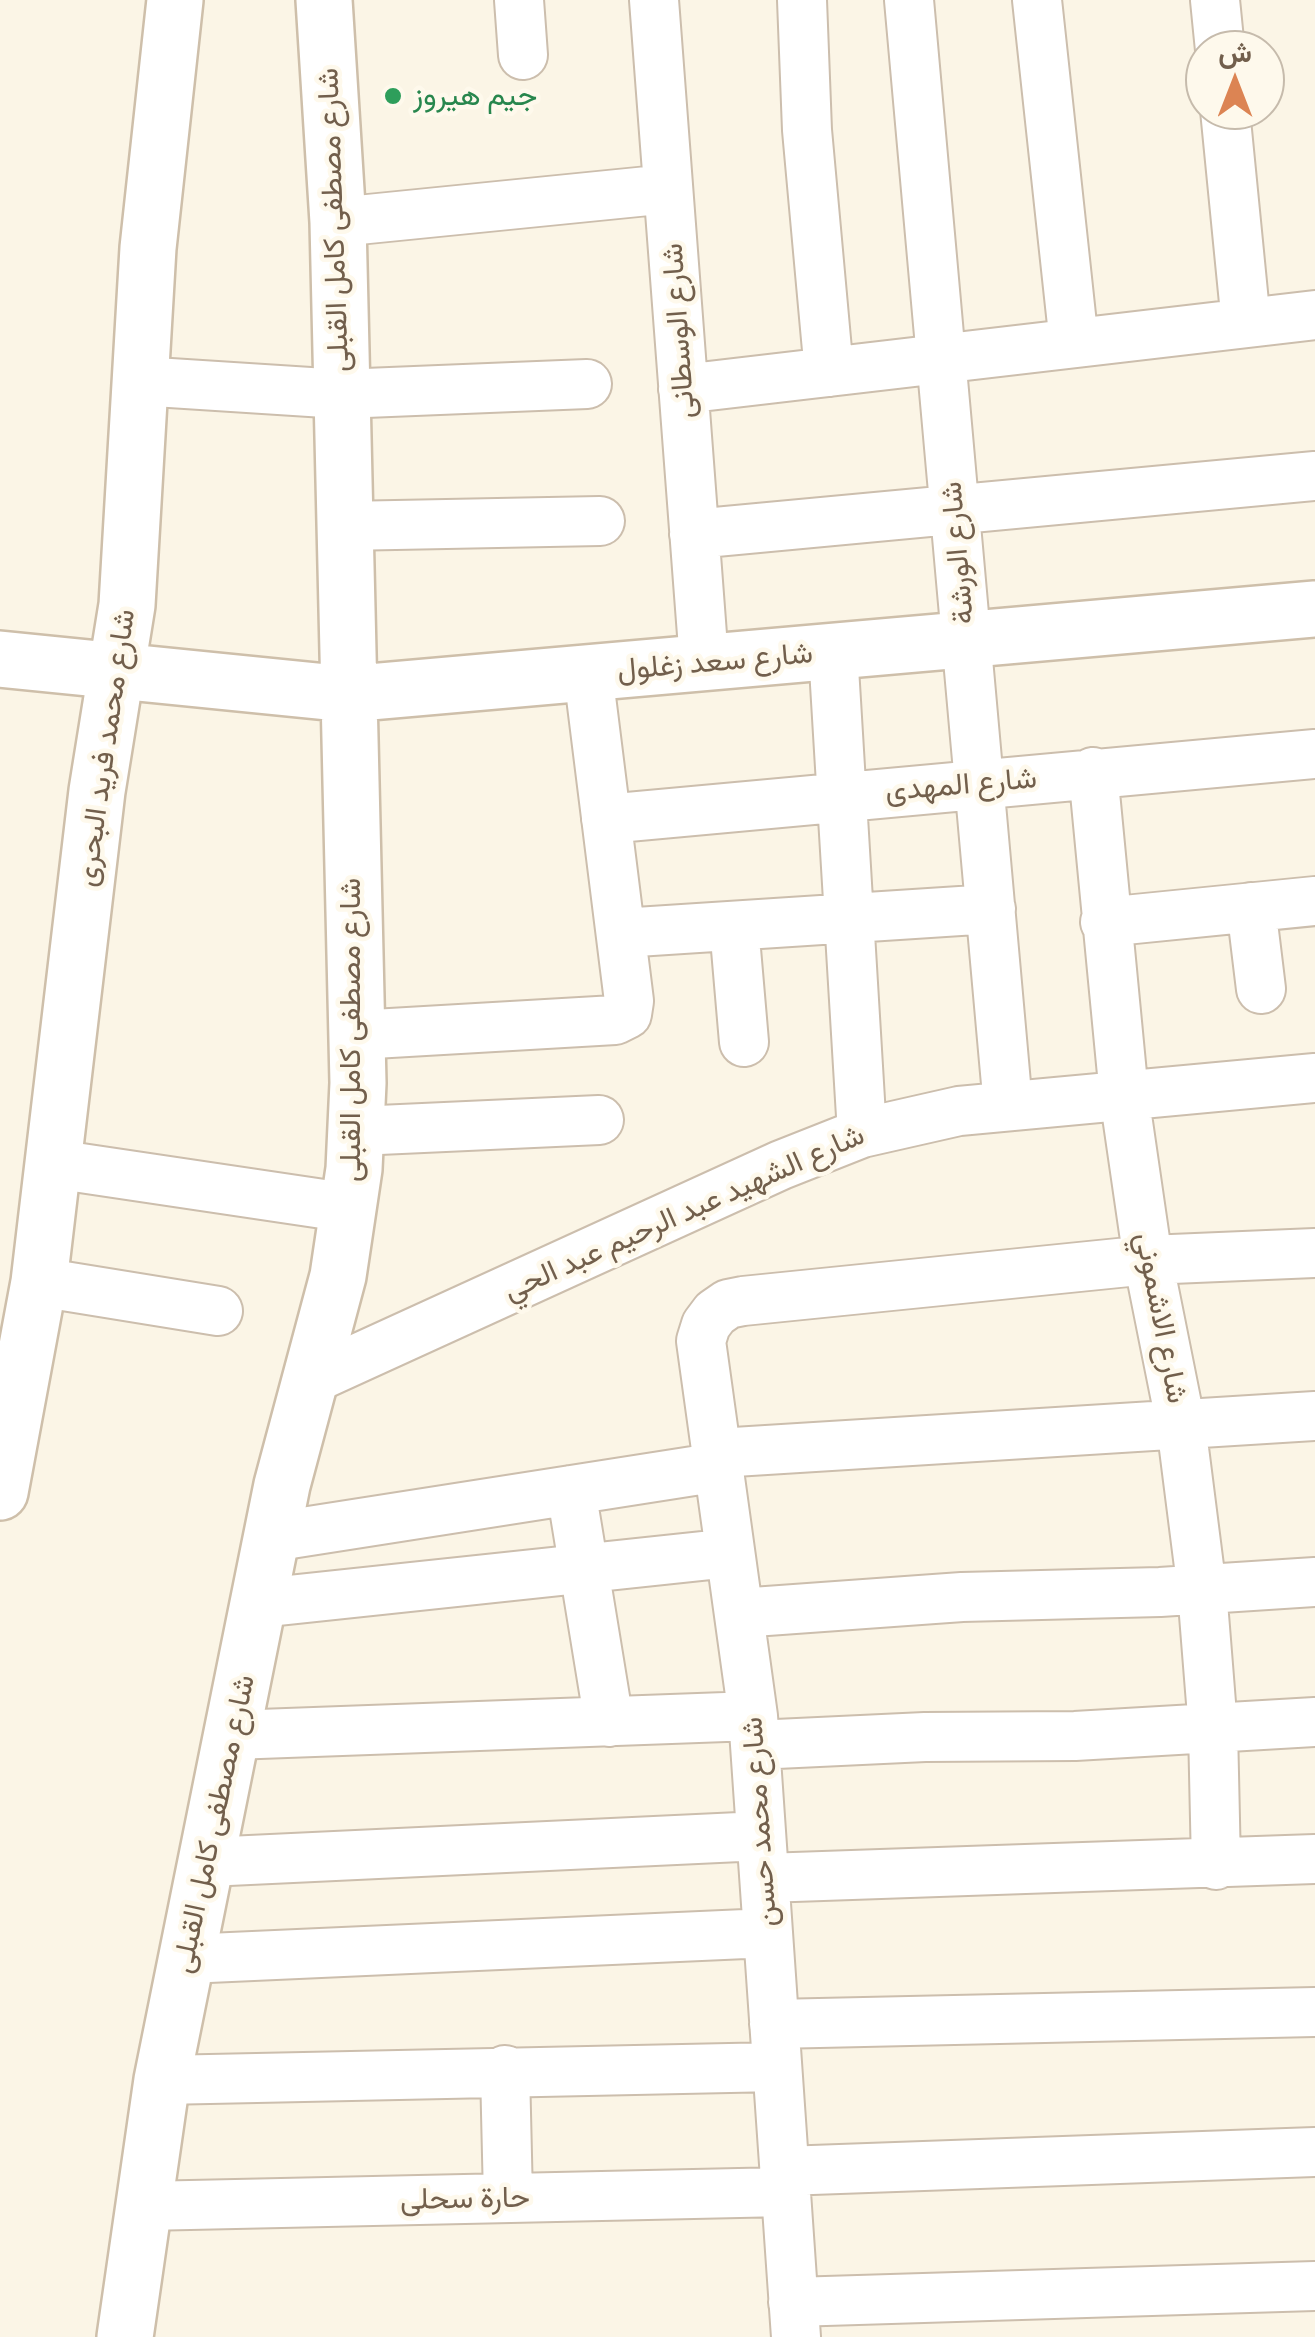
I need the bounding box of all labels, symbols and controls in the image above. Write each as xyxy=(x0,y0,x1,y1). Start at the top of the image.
north arrow xyxy=(1185,30,1285,130)
text: ش xyxy=(1218,35,1252,69)
street label: شارع مصطفى كامل القبلى xyxy=(311,67,357,373)
place label: جيم هيروز xyxy=(413,78,537,114)
marker: جيم هيروز xyxy=(382,85,404,107)
street label: شارع الوسطانى xyxy=(655,242,703,420)
street label: شارع الورشة xyxy=(934,480,982,626)
street label: شارع محمد فريد البحرى xyxy=(69,607,143,889)
street label: شارع سعد زغلول xyxy=(616,636,814,688)
street label: شارع المهدى xyxy=(884,760,1038,810)
street label: شارع مصطفى كامل القبلى xyxy=(333,878,369,1182)
street label: شارع الشهيد عبد الرحيم عبد الحي xyxy=(498,1117,870,1309)
street label: شارع الاشموني xyxy=(1127,1229,1195,1407)
street label: شارع مصطفى كامل القبلى xyxy=(165,1671,263,1977)
street label: شارع محمد حسن xyxy=(735,1716,785,1928)
street label: حارة سحلى xyxy=(400,2180,530,2218)

